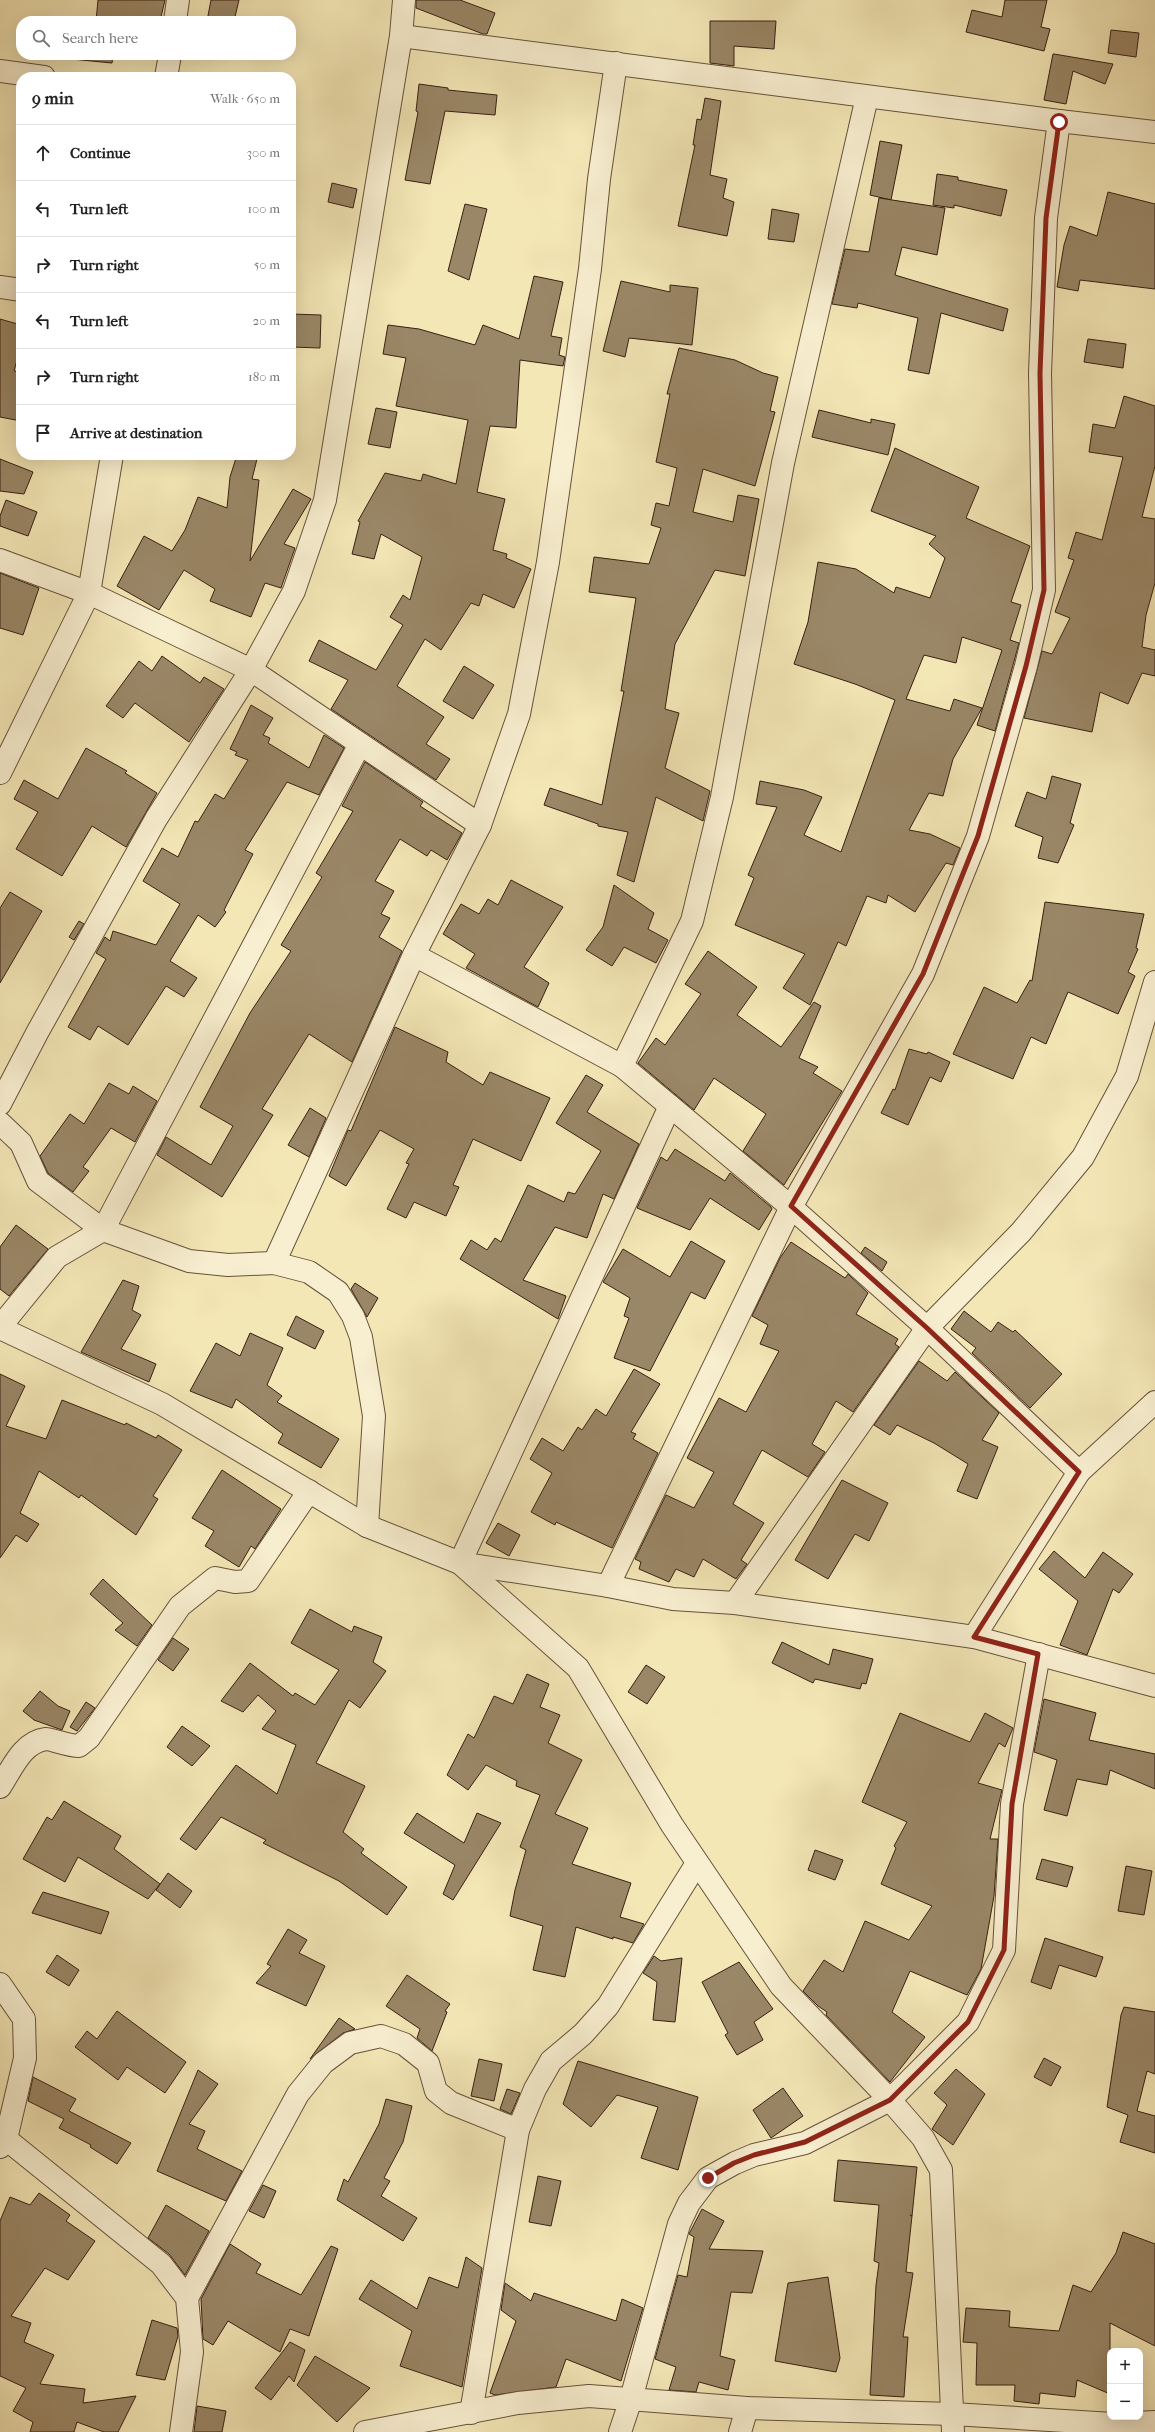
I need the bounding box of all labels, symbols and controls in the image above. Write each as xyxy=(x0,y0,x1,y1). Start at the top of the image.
search box xyxy=(16,16,296,60)
icon: search xyxy=(30,27,52,49)
text: Search here xyxy=(62,29,138,47)
text: 9 min xyxy=(32,88,74,108)
text: Walk · 650 m xyxy=(210,91,280,106)
route start xyxy=(1050,113,1068,131)
icon: ahead xyxy=(32,142,54,164)
text: Continue xyxy=(70,144,130,162)
text: 300 m xyxy=(247,145,280,160)
icon: left xyxy=(32,198,54,220)
text: Turn left xyxy=(70,200,128,218)
text: 100 m xyxy=(247,201,280,216)
icon: right xyxy=(32,254,54,276)
text: Turn right xyxy=(70,256,139,274)
text: 50 m xyxy=(254,257,280,272)
icon: left xyxy=(32,310,54,332)
text: Turn left xyxy=(70,312,128,330)
text: 20 m xyxy=(253,313,280,328)
icon: right xyxy=(32,366,54,388)
text: Turn right xyxy=(70,368,139,386)
text: 180 m xyxy=(248,369,280,384)
icon: arrive xyxy=(32,422,54,444)
text: Arrive at destination xyxy=(70,424,202,442)
route end xyxy=(699,2169,717,2187)
map controls xyxy=(1107,2348,1143,2420)
button: + xyxy=(1107,2348,1143,2384)
button: − xyxy=(1107,2384,1143,2420)

